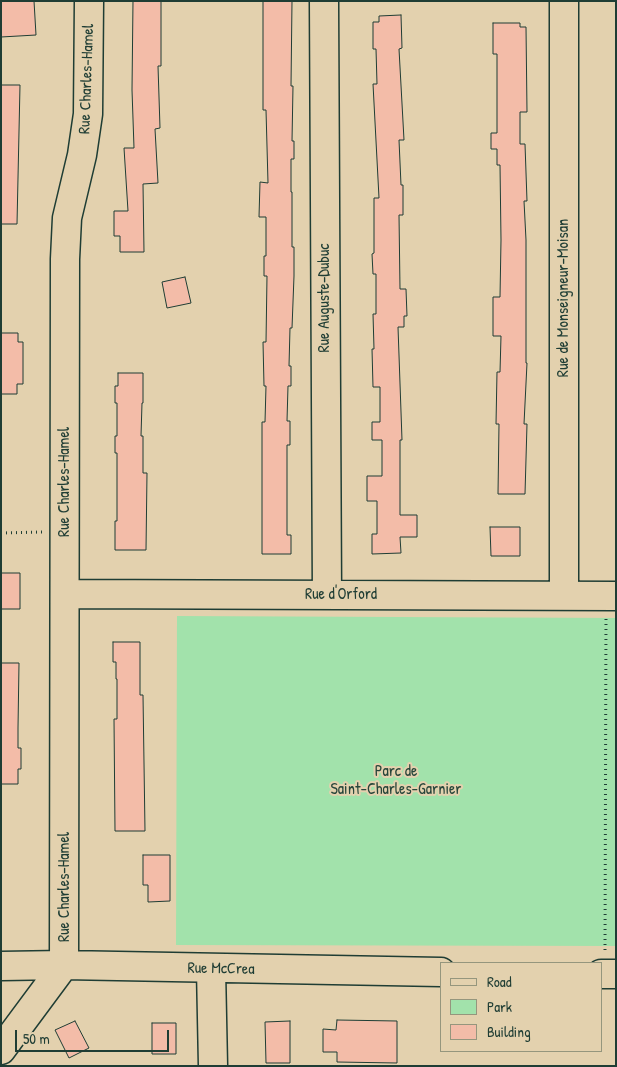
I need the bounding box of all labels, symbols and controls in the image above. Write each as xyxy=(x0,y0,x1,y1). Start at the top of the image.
street label: Rue Charles-Hamel xyxy=(75,24,99,134)
street label: Rue de Monseigneur-Moisan xyxy=(554,219,574,377)
street label: Rue Auguste-Dubuc xyxy=(315,243,335,353)
street label: Rue Charles-Hamel xyxy=(55,427,75,537)
street label: Rue d'Orford xyxy=(305,585,377,605)
park label: Parc de Saint-Charles-Garnier xyxy=(330,762,462,800)
street label: Rue Charles-Hamel xyxy=(55,832,75,942)
street label: Rue McCrea xyxy=(187,959,255,979)
legend xyxy=(440,962,602,1052)
text: Road xyxy=(487,971,512,992)
text: Park xyxy=(487,996,512,1017)
scale bar xyxy=(18,1020,171,1052)
text: Building xyxy=(487,1021,531,1042)
text: 50 m xyxy=(23,1028,50,1049)

